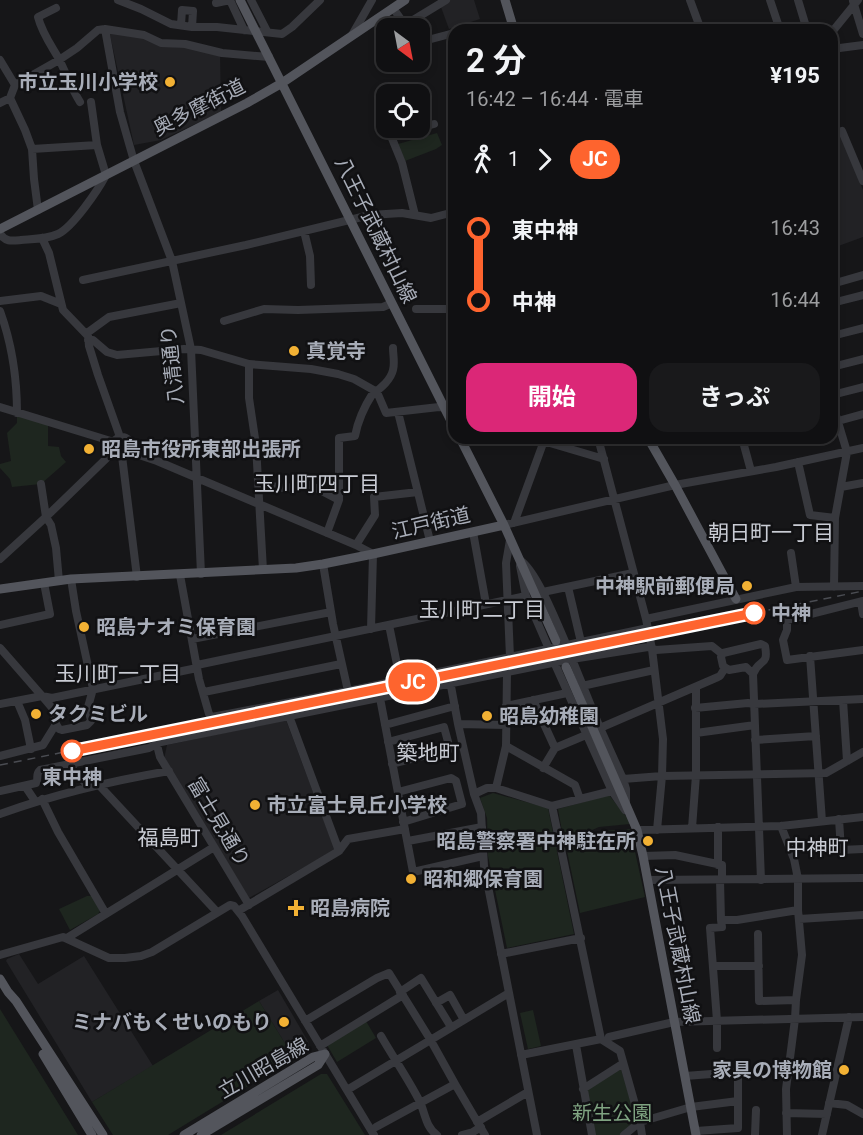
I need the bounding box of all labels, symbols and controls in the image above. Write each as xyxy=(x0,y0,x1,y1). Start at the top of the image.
north arrow xyxy=(376,18,430,72)
map controls xyxy=(376,18,430,138)
text: 2 分 xyxy=(466,41,526,80)
text: ¥195 xyxy=(770,63,820,88)
place label: 市立玉川小学校 xyxy=(18,70,158,94)
street label: 奥多摩街道 xyxy=(149,74,249,140)
marker: 市立玉川小学校 xyxy=(163,75,177,89)
button: locate xyxy=(376,84,430,138)
text: 16:42 – 16:44 · 電車 xyxy=(466,87,644,111)
icon: walk xyxy=(466,143,499,176)
icon: forward xyxy=(528,143,561,176)
text: 1 xyxy=(508,147,519,171)
text: JC xyxy=(582,147,608,171)
street label: 八王子武蔵村山線 xyxy=(330,153,422,307)
text: 16:43 xyxy=(770,216,820,240)
text: 東中神 xyxy=(512,218,578,243)
text: 16:44 xyxy=(770,288,820,312)
text: 中神 xyxy=(512,290,556,315)
street label: 八清通り xyxy=(156,324,188,406)
place label: 真覚寺 xyxy=(306,339,366,363)
marker: 真覚寺 xyxy=(287,344,301,358)
button: 開始 xyxy=(466,363,637,432)
button: きっぷ xyxy=(649,363,820,432)
place label: 昭島市役所東部出張所 xyxy=(101,437,301,461)
marker: 昭島市役所東部出張所 xyxy=(82,442,96,456)
district label: 玉川町四丁目 xyxy=(254,472,380,496)
street label: 江戸街道 xyxy=(389,502,473,544)
district label: 朝日町一丁目 xyxy=(708,521,834,545)
place label: 中神駅前郵便局 xyxy=(595,574,735,598)
marker: 中神駅前郵便局 xyxy=(740,579,754,593)
district label: 玉川町二丁目 xyxy=(419,598,545,622)
place label: 中神 xyxy=(771,601,811,625)
marker: 中神 xyxy=(743,602,765,624)
place label: 昭島ナオミ保育園 xyxy=(96,615,256,639)
marker: 昭島ナオミ保育園 xyxy=(77,620,91,634)
district label: 玉川町一丁目 xyxy=(55,662,181,686)
line badge: JC xyxy=(386,662,440,702)
text: JC xyxy=(400,670,426,694)
place label: タクミビル xyxy=(48,702,148,726)
place label: 昭島幼稚園 xyxy=(499,704,599,728)
marker: タクミビル xyxy=(29,707,43,721)
marker: 昭島幼稚園 xyxy=(480,709,494,723)
marker: 東中神 xyxy=(61,740,83,762)
district label: 築地町 xyxy=(397,741,460,765)
place label: 東中神 xyxy=(42,765,102,789)
street label: 富士見通り xyxy=(183,773,255,871)
place label: 市立富士見丘小学校 xyxy=(267,793,447,817)
marker: 市立富士見丘小学校 xyxy=(248,798,262,812)
district label: 福島町 xyxy=(138,826,201,850)
place label: 昭島警察署中神駐在所 xyxy=(436,829,636,853)
marker: 昭島警察署中神駐在所 xyxy=(641,834,655,848)
district label: 中神町 xyxy=(786,836,849,860)
street label: 八王子武蔵村山線 xyxy=(651,864,705,1026)
place label: 昭和郷保育園 xyxy=(423,867,543,891)
marker: 昭和郷保育園 xyxy=(404,872,418,886)
place label: 昭島病院 xyxy=(310,896,390,920)
marker: 昭島病院 xyxy=(287,899,305,917)
place label: ミナバもくせいのもり xyxy=(72,1010,272,1034)
marker: ミナバもくせいのもり xyxy=(277,1015,291,1029)
street label: 立川昭島線 xyxy=(214,1033,312,1103)
place label: 家具の博物館 xyxy=(712,1058,832,1082)
marker: 家具の博物館 xyxy=(837,1063,851,1077)
park label: 新生公園 xyxy=(572,1101,652,1125)

